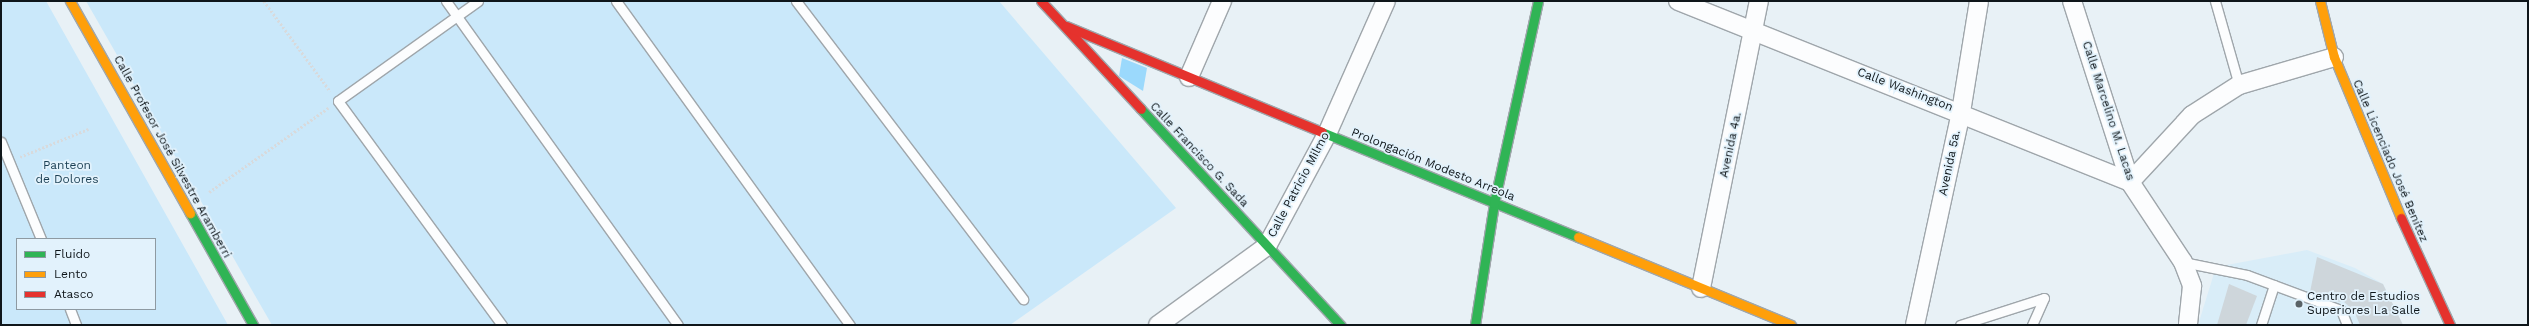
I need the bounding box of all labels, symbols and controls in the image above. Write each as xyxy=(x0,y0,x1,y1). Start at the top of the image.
street label: Calle Marcelino M. Lacas xyxy=(2079,40,2137,182)
street label: Calle Profesor José Silvestre Aramberri xyxy=(110,53,234,261)
street label: Calle Washington xyxy=(1855,65,1955,115)
street label: Calle Licenciado José Benítez xyxy=(2349,77,2431,245)
street label: Calle Francisco G. Sada xyxy=(1147,100,1251,210)
street label: Avenida 4a. xyxy=(1717,111,1745,179)
street label: Prolongación Modesto Arreola xyxy=(1349,125,1517,205)
street label: Avenida 5a. xyxy=(1936,129,1964,197)
street label: Calle Patricio Milmo xyxy=(1265,130,1333,240)
park label: Panteon de Dolores xyxy=(35,159,99,187)
legend xyxy=(16,238,156,310)
text: Fluido xyxy=(54,247,90,261)
text: Lento xyxy=(54,267,88,281)
text: Atasco xyxy=(54,287,94,301)
place label: Centro de Estudios Superiores La Salle xyxy=(2307,290,2421,318)
marker: Centro de Estudios Superiores La Salle xyxy=(2294,299,2304,309)

